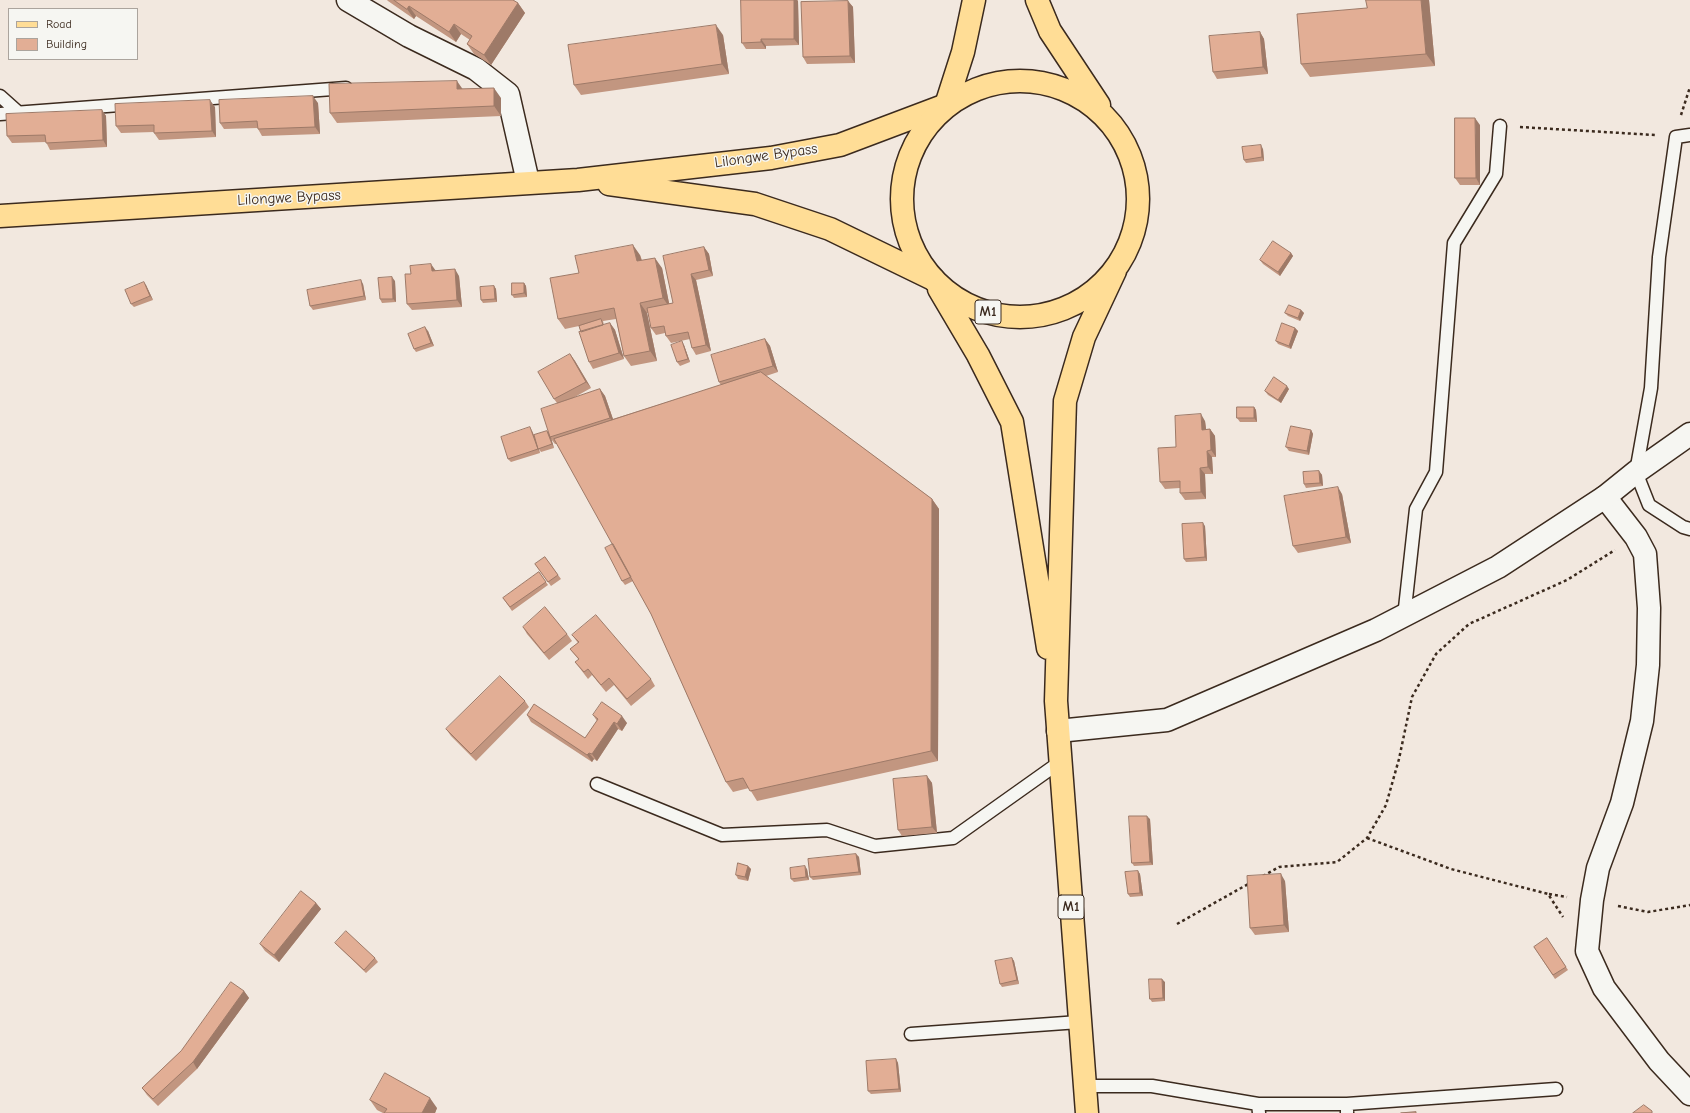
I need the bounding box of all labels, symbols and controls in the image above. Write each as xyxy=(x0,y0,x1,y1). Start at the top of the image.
legend xyxy=(8,8,138,60)
text: Road xyxy=(46,17,72,31)
text: Building xyxy=(46,37,87,51)
street label: Lilongwe Bypass xyxy=(713,140,819,172)
street label: Lilongwe Bypass xyxy=(237,186,341,210)
road number: M1 xyxy=(975,300,1001,324)
road number: M1 xyxy=(1058,895,1084,919)

